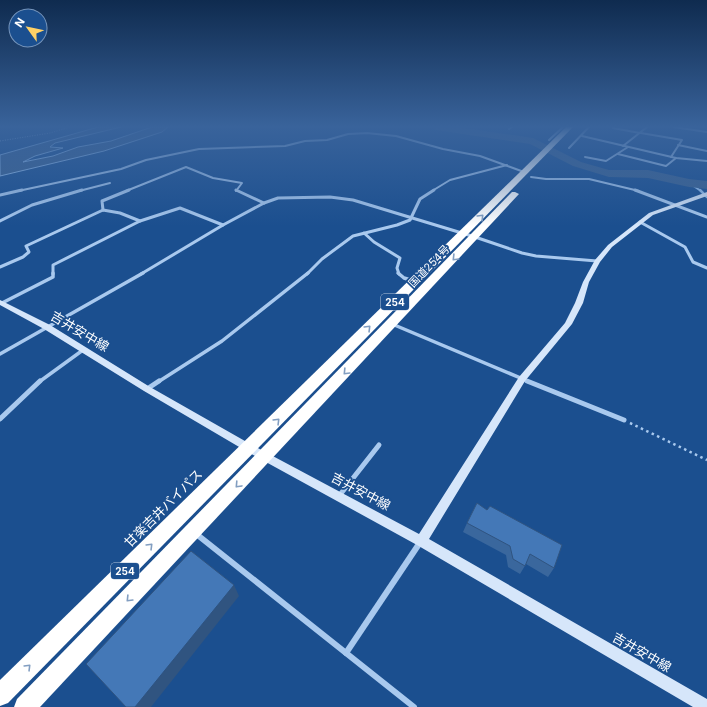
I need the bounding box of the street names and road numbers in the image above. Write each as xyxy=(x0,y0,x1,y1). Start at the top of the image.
street label: 国道254号 xyxy=(405,242,453,290)
road number: 254 xyxy=(381,294,409,310)
street label: 吉井安中線 xyxy=(48,307,112,355)
street label: 甘楽吉井バイパス xyxy=(121,466,205,550)
street label: 吉井安中線 xyxy=(329,469,393,513)
road number: 254 xyxy=(111,563,139,579)
street label: 吉井安中線 xyxy=(610,629,674,675)

